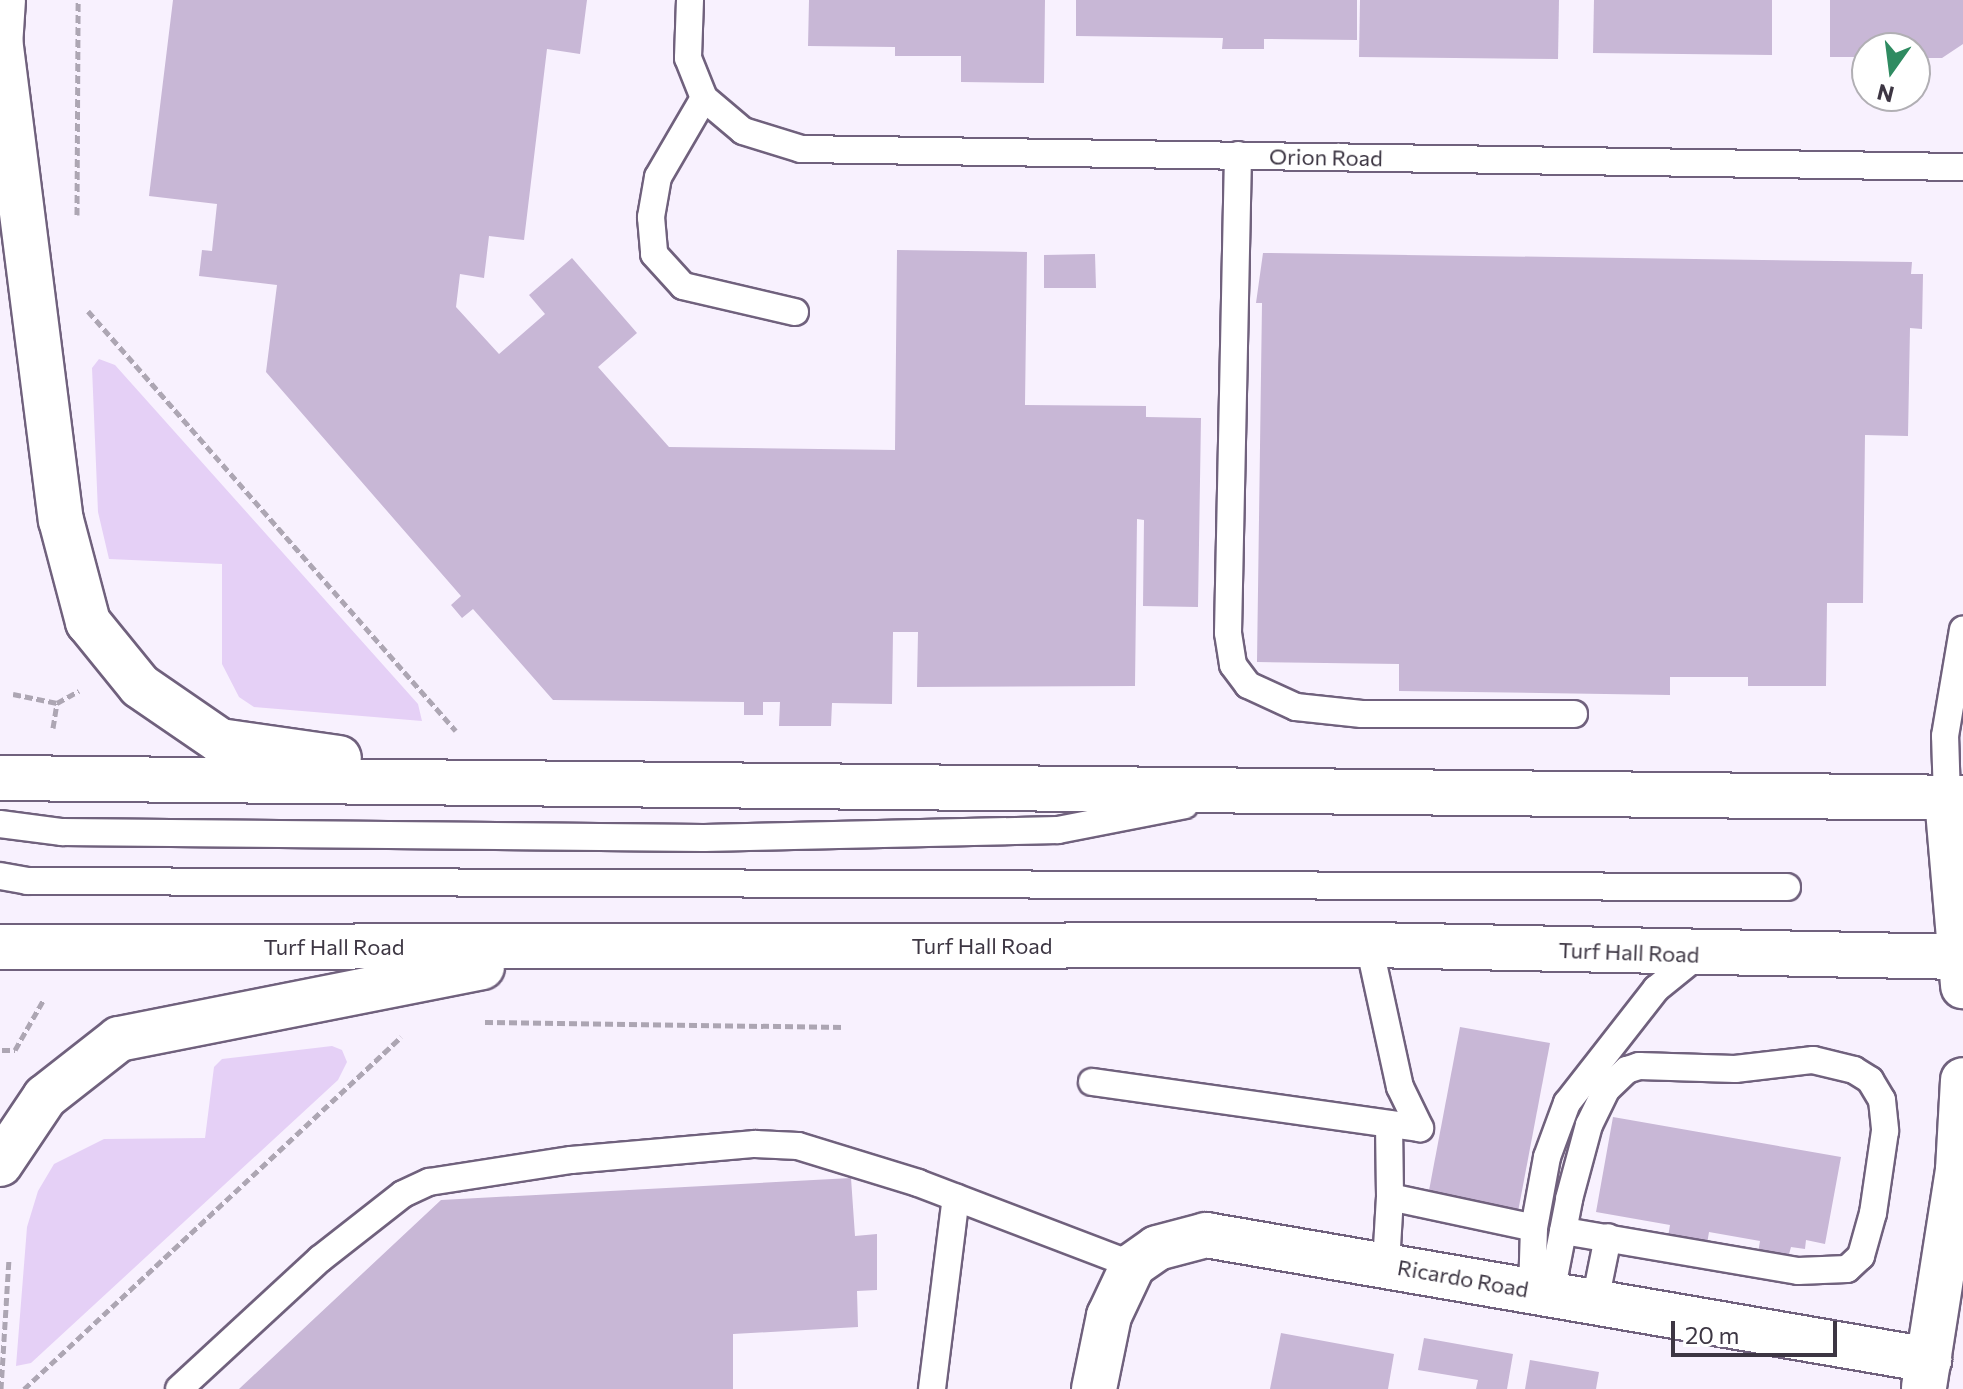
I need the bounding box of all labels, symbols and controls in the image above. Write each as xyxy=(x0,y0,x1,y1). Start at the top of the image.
north arrow xyxy=(1851,32,1931,112)
text: N xyxy=(1874,79,1897,109)
street label: Orion Road xyxy=(1269,143,1383,171)
street label: Turf Hall Road xyxy=(911,933,1053,959)
street label: Turf Hall Road xyxy=(263,934,405,960)
street label: Turf Hall Road xyxy=(1558,936,1700,968)
street label: Ricardo Road xyxy=(1395,1253,1531,1303)
scale bar xyxy=(1675,1305,1841,1355)
text: 20 m xyxy=(1685,1320,1739,1349)

